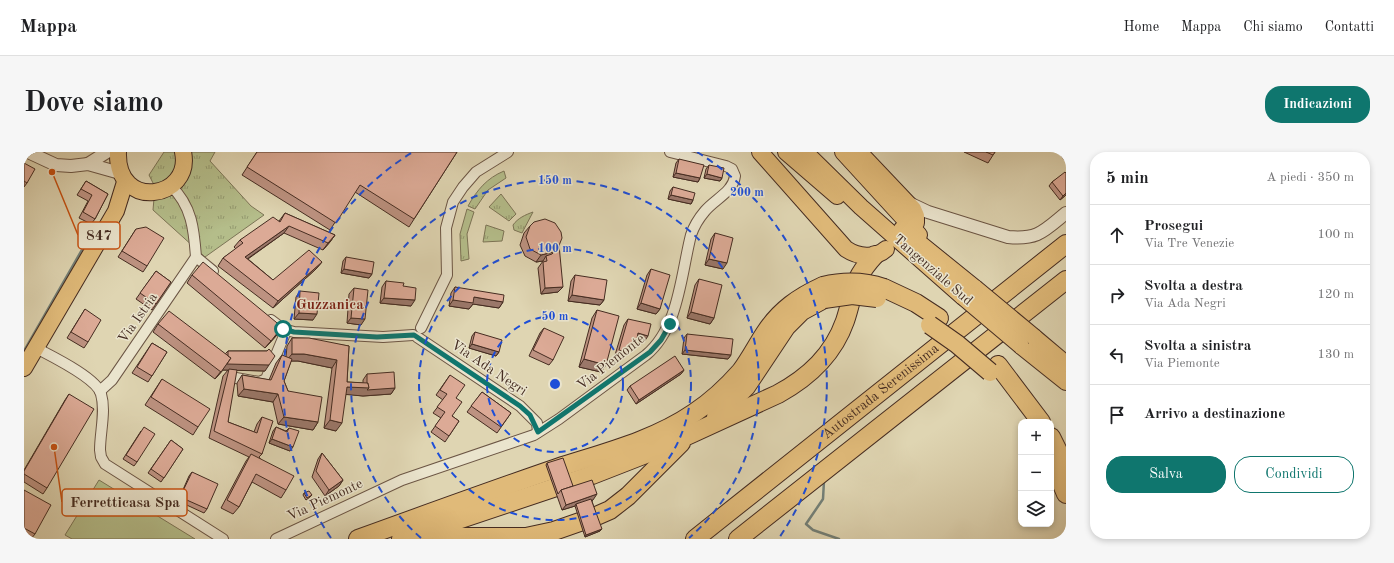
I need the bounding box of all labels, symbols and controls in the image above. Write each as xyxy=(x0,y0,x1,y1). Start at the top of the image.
text: Mappa xyxy=(20,18,77,37)
text: Home xyxy=(1124,20,1159,34)
text: Mappa xyxy=(1181,20,1221,34)
text: Chi siamo xyxy=(1243,20,1303,34)
text: Contatti xyxy=(1325,20,1374,34)
button: Indicazioni xyxy=(1265,86,1370,123)
text: Dove siamo xyxy=(24,90,164,118)
text: 5 min xyxy=(1106,170,1149,187)
text: A piedi · 350 m xyxy=(1266,171,1354,184)
text: 150 m xyxy=(538,174,572,187)
text: 200 m xyxy=(730,187,764,199)
text: Prosegui xyxy=(1144,219,1203,234)
callout: 847 xyxy=(78,222,120,249)
icon: ahead xyxy=(1106,224,1128,246)
text: 100 m xyxy=(1317,228,1354,241)
text: 847 xyxy=(86,229,112,244)
street label: Tangenziale Sud xyxy=(891,232,975,308)
text: Via Tre Venezie xyxy=(1144,237,1234,250)
text: 100 m xyxy=(538,243,572,255)
text: Svolta a destra xyxy=(1144,279,1243,294)
icon: right xyxy=(1106,284,1128,306)
text: 120 m xyxy=(1317,288,1354,301)
street label: Via Istria xyxy=(116,290,160,346)
text: Via Ada Negri xyxy=(1144,297,1226,310)
district label: Guzzanica xyxy=(296,298,364,313)
text: 50 m xyxy=(542,310,569,323)
route end xyxy=(661,315,679,333)
route start xyxy=(274,320,292,338)
street label: Via Piemonte xyxy=(575,331,647,393)
street label: Via Ada Negri xyxy=(449,338,530,399)
text: Svolta a sinistra xyxy=(1144,339,1251,354)
street label: Autostrada Serenissima xyxy=(820,341,941,442)
icon: left xyxy=(1106,344,1128,366)
text: 130 m xyxy=(1317,348,1354,361)
text: Via Piemonte xyxy=(1144,357,1220,370)
centre of rings xyxy=(548,377,562,391)
icon: arrive xyxy=(1106,404,1128,426)
text: Arrivo a destinazione xyxy=(1144,407,1285,422)
map controls xyxy=(1018,419,1054,527)
button: + xyxy=(1018,419,1054,455)
button: − xyxy=(1018,455,1054,491)
button: Salva xyxy=(1106,456,1226,493)
button: Condividi xyxy=(1234,456,1354,493)
street label: Via Piemonte xyxy=(285,476,365,524)
callout: Ferretticasa Spa xyxy=(62,489,187,516)
button: layers xyxy=(1018,491,1054,527)
text: Ferretticasa Spa xyxy=(70,496,180,511)

